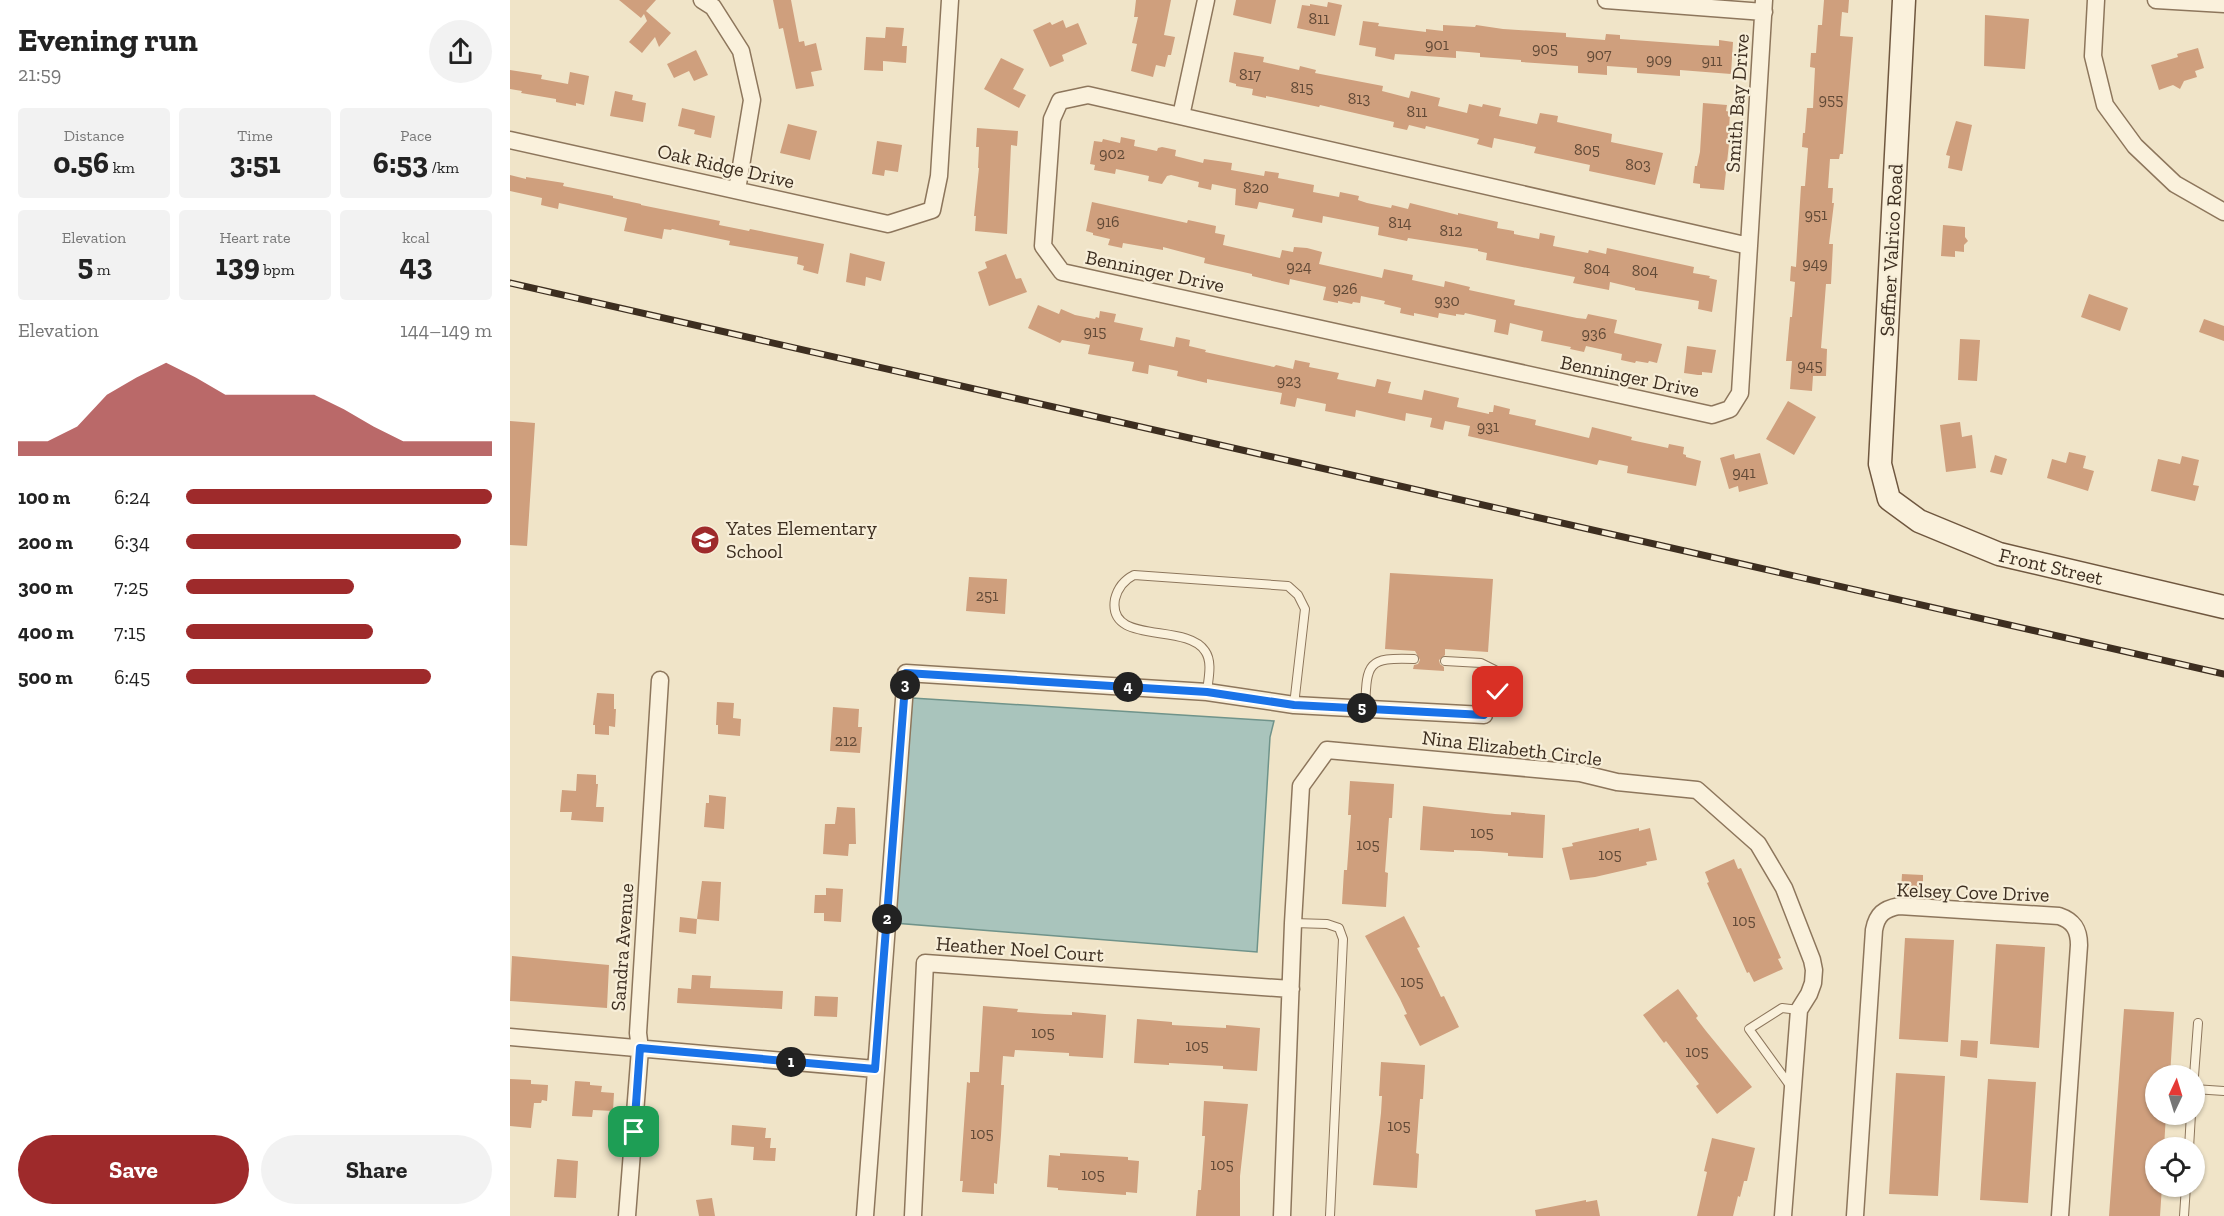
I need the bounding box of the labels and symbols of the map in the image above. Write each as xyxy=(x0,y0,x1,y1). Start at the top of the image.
house number: 811 xyxy=(1309,9,1329,28)
street label: Smith Bay Drive xyxy=(1720,33,1754,173)
house number: 901 xyxy=(1425,35,1449,54)
house number: 905 xyxy=(1532,39,1558,58)
house number: 907 xyxy=(1586,45,1612,64)
house number: 909 xyxy=(1646,50,1672,69)
house number: 911 xyxy=(1702,51,1722,70)
house number: 817 xyxy=(1239,65,1261,84)
house number: 815 xyxy=(1291,78,1313,97)
house number: 813 xyxy=(1348,89,1370,108)
house number: 955 xyxy=(1819,90,1843,109)
house number: 811 xyxy=(1407,102,1427,121)
street label: Oak Ridge Drive xyxy=(655,139,797,193)
house number: 805 xyxy=(1574,140,1600,159)
house number: 902 xyxy=(1099,144,1125,163)
house number: 803 xyxy=(1625,155,1651,174)
street label: Seffner Valrico Road xyxy=(1874,163,1908,337)
house number: 820 xyxy=(1243,178,1269,197)
house number: 951 xyxy=(1805,205,1827,224)
house number: 916 xyxy=(1096,212,1120,231)
house number: 814 xyxy=(1388,213,1412,232)
house number: 812 xyxy=(1439,221,1463,240)
street label: Benninger Drive xyxy=(1083,245,1227,297)
house number: 949 xyxy=(1802,254,1828,273)
house number: 924 xyxy=(1286,257,1312,276)
house number: 804 xyxy=(1584,259,1611,278)
house number: 804 xyxy=(1632,261,1659,280)
house number: 926 xyxy=(1332,279,1358,298)
house number: 930 xyxy=(1434,291,1460,310)
house number: 915 xyxy=(1084,322,1106,341)
house number: 936 xyxy=(1582,324,1606,343)
street label: Benninger Drive xyxy=(1558,350,1702,402)
house number: 945 xyxy=(1797,356,1823,375)
house number: 923 xyxy=(1277,371,1301,390)
house number: 931 xyxy=(1477,417,1499,436)
house number: 941 xyxy=(1732,463,1756,482)
place label: Yates Elementary School xyxy=(725,516,878,563)
school or university icon: Yates Elementary School xyxy=(689,524,721,556)
street label: Front Street xyxy=(1997,542,2106,590)
house number: 251 xyxy=(976,586,998,605)
pin xyxy=(1472,666,1523,717)
pin: 3 xyxy=(890,670,920,700)
pin: 4 xyxy=(1113,672,1143,702)
pin: 5 xyxy=(1347,693,1377,723)
street label: Nina Elizabeth Circle xyxy=(1421,725,1603,771)
house number: 212 xyxy=(835,731,857,750)
house number: 105 xyxy=(1470,823,1494,842)
house number: 105 xyxy=(1356,835,1380,854)
house number: 105 xyxy=(1598,845,1622,864)
street label: Kelsey Cove Drive xyxy=(1896,877,2050,907)
street label: Sandra Avenue xyxy=(606,882,638,1012)
pin: 2 xyxy=(872,904,902,934)
house number: 105 xyxy=(1732,911,1756,930)
street label: Heather Noel Court xyxy=(935,931,1105,967)
house number: 105 xyxy=(1400,972,1424,991)
house number: 105 xyxy=(1031,1023,1055,1042)
house number: 105 xyxy=(1185,1036,1209,1055)
house number: 105 xyxy=(1685,1042,1709,1061)
pin: 1 xyxy=(776,1047,806,1077)
north arrow xyxy=(2145,1065,2205,1125)
pin xyxy=(608,1106,659,1157)
house number: 105 xyxy=(1387,1116,1411,1135)
house number: 105 xyxy=(970,1124,994,1143)
house number: 105 xyxy=(1210,1155,1234,1174)
house number: 105 xyxy=(1081,1165,1105,1184)

